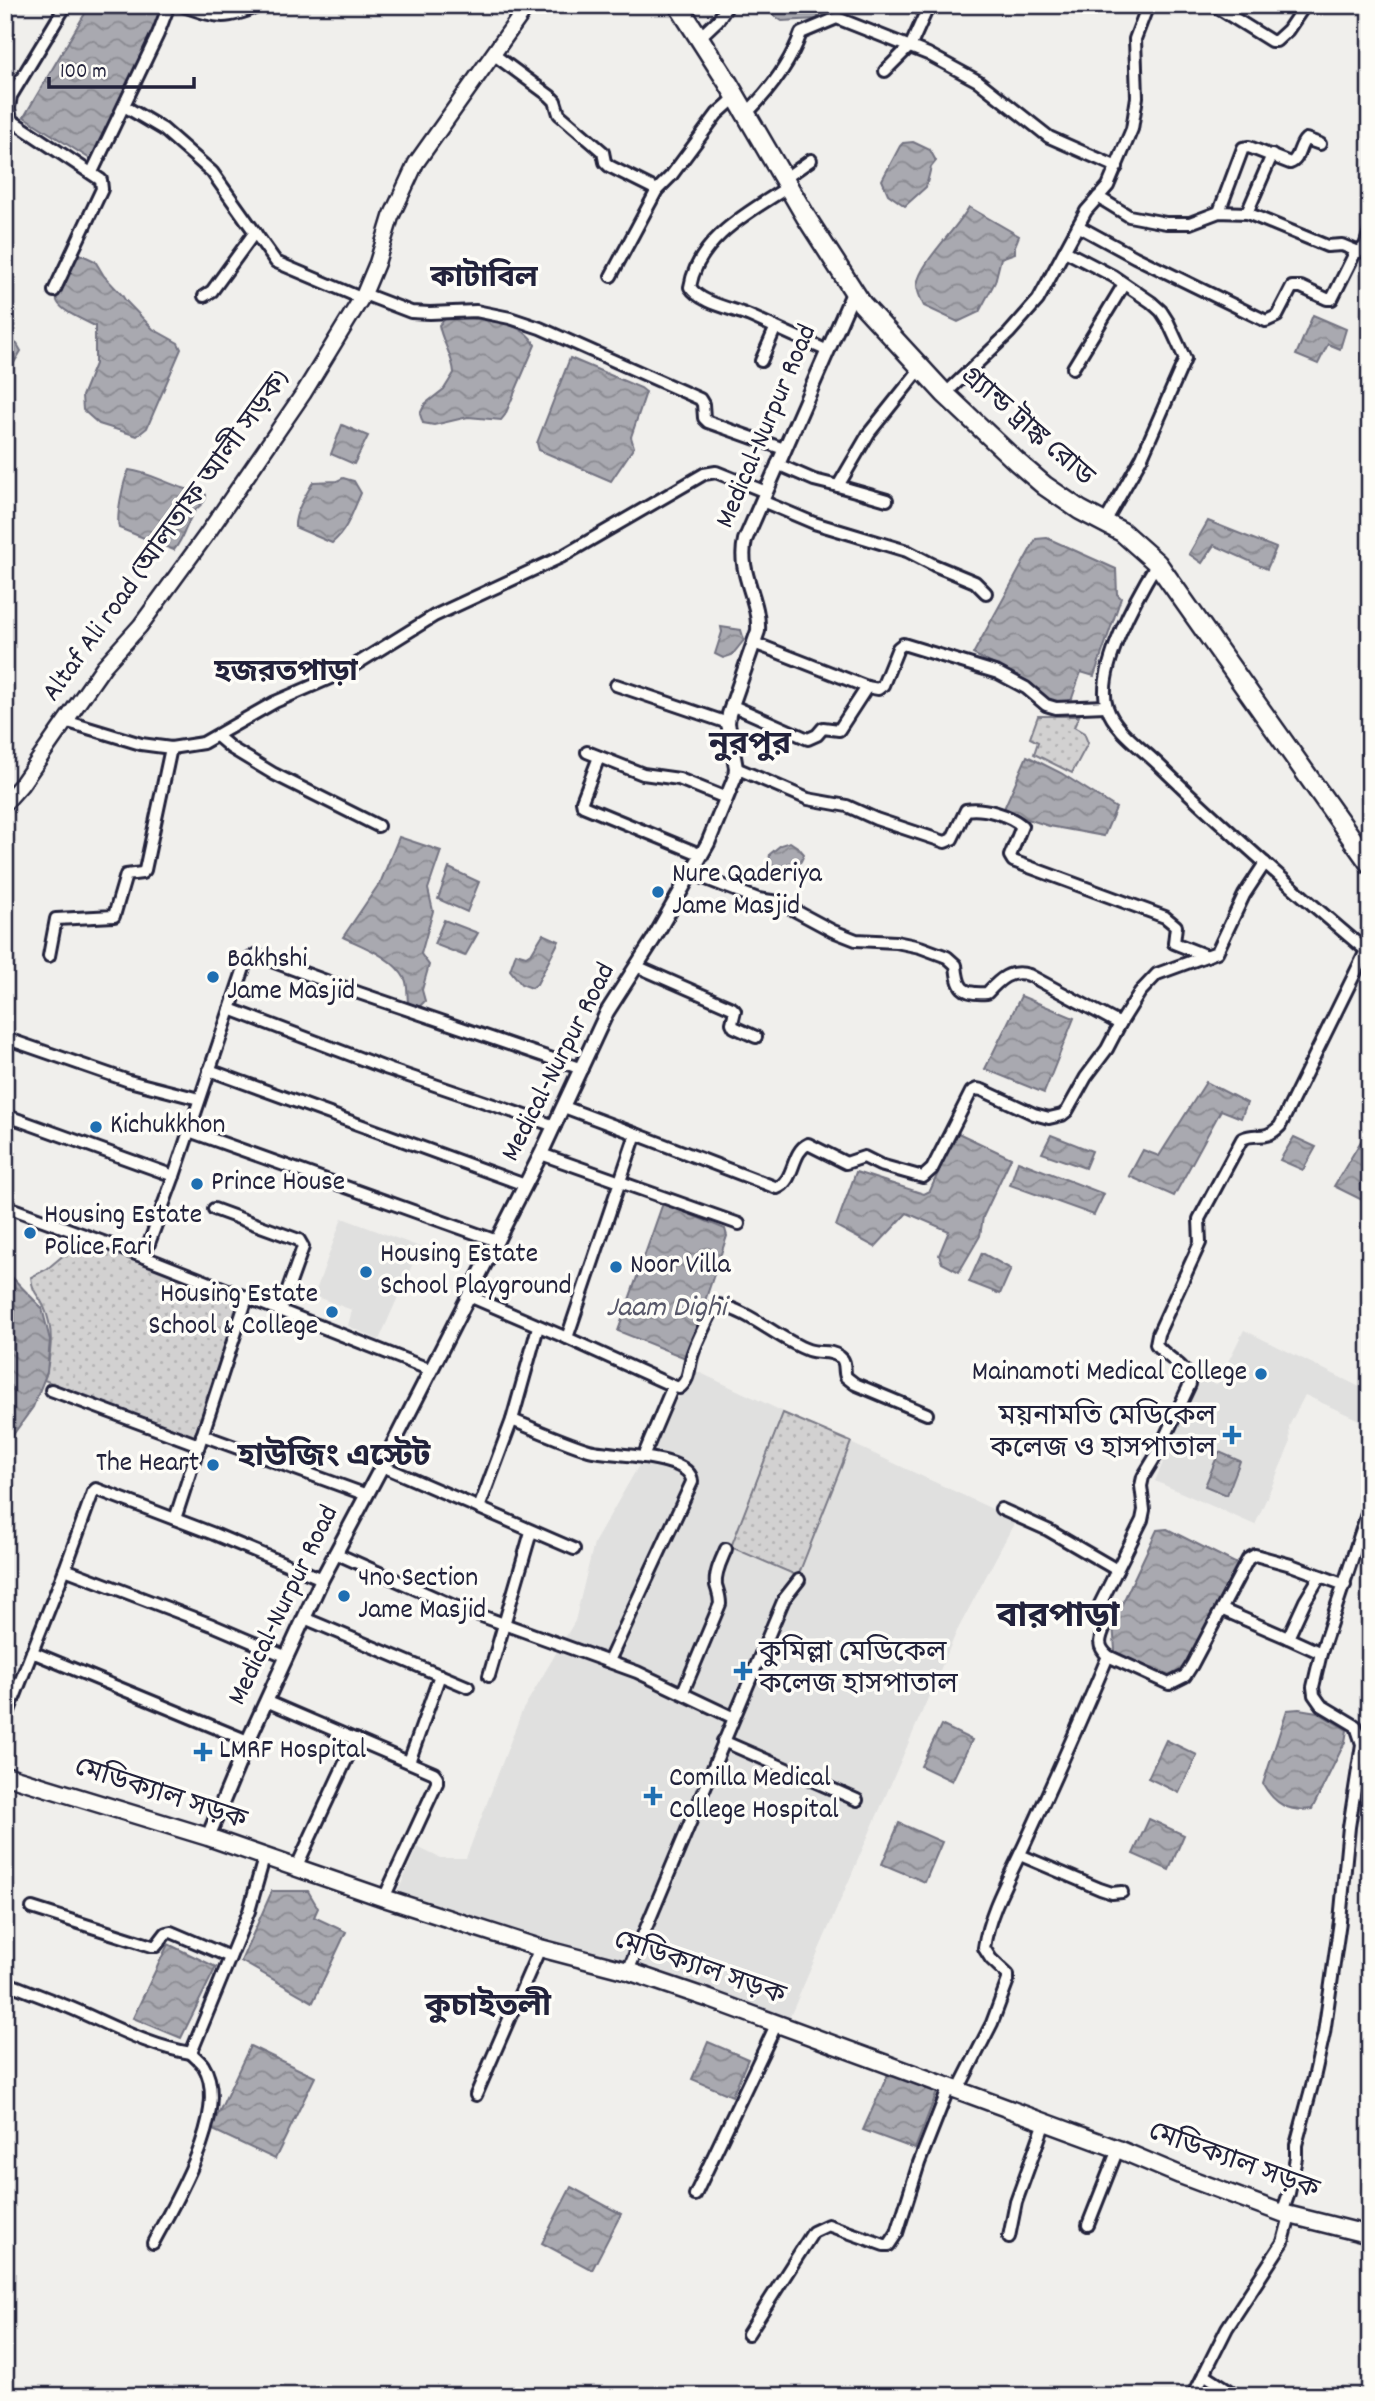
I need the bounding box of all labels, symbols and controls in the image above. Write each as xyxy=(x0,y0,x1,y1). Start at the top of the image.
scale bar xyxy=(49,46,194,90)
text: 100 m xyxy=(60,58,107,88)
district label: কাটাবিল xyxy=(429,258,539,302)
street label: Medical-Nurpur Road xyxy=(707,319,829,535)
street label: গ্র্যান্ড ট্রাঙ্ক রোড xyxy=(950,358,1103,498)
street label: Altaf Ali road (আলতাফ আলী সড়ক) xyxy=(33,362,302,711)
district label: হজরতপাড়া xyxy=(213,653,358,696)
district label: নুরপুর xyxy=(708,724,792,770)
place label: Nure Qaderiya Jame Masjid xyxy=(672,856,823,928)
marker: Nure Qaderiya Jame Masjid xyxy=(650,884,666,900)
place label: Bakhshi Jame Masjid xyxy=(227,941,355,1013)
street label: Medical-Nurpur Road xyxy=(493,957,627,1169)
marker: Bakhshi Jame Masjid xyxy=(205,969,221,985)
place label: Kichukkhon xyxy=(110,1107,225,1147)
marker: Kichukkhon xyxy=(88,1119,104,1135)
place label: Prince House xyxy=(211,1164,345,1204)
marker: Prince House xyxy=(189,1176,205,1192)
place label: Housing Estate Police Fari xyxy=(44,1197,202,1269)
marker: Housing Estate Police Fari xyxy=(22,1225,38,1241)
place label: Housing Estate School Playground xyxy=(380,1236,572,1308)
place label: Noor Villa xyxy=(630,1247,731,1287)
marker: Noor Villa xyxy=(608,1259,624,1275)
marker: Housing Estate School Playground xyxy=(358,1264,374,1280)
place label: Housing Estate School & College xyxy=(148,1276,318,1348)
water label: Jaam Dighi xyxy=(606,1288,730,1331)
marker: Housing Estate School & College xyxy=(324,1304,340,1320)
place label: Mainamoti Medical College xyxy=(972,1354,1247,1394)
marker: Mainamoti Medical College xyxy=(1253,1366,1269,1382)
place label: ময়নামতি মেডিকেল কলেজ ও হাসপাতাল xyxy=(989,1398,1217,1471)
marker: ময়নামতি মেডিকেল কলেজ ও হাসপাতাল xyxy=(1222,1425,1242,1445)
district label: হাউজিং এস্টেট xyxy=(236,1436,432,1482)
place label: The Heart xyxy=(96,1445,199,1485)
marker: The Heart xyxy=(205,1457,221,1473)
street label: Medical-Nurpur Road xyxy=(219,1499,351,1713)
place label: 4no Section Jame Masjid xyxy=(358,1560,486,1632)
marker: 4no Section Jame Masjid xyxy=(336,1588,352,1604)
district label: বারপাড়া xyxy=(996,1594,1121,1644)
place label: কুমিল্লা মেডিকেল কলেজ হাসপাতাল xyxy=(758,1634,958,1707)
marker: কুমিল্লা মেডিকেল কলেজ হাসপাতাল xyxy=(733,1661,753,1681)
place label: LMRF Hospital xyxy=(219,1732,366,1772)
marker: LMRF Hospital xyxy=(193,1742,213,1762)
street label: মেডিক্যাল সড়ক xyxy=(69,1748,252,1843)
place label: Comilla Medical College Hospital xyxy=(669,1760,839,1832)
marker: Comilla Medical College Hospital xyxy=(643,1786,663,1806)
street label: মেডিক্যাল সড়ক xyxy=(608,1921,791,2018)
district label: কুচাইতলী xyxy=(424,1986,552,2032)
street label: মেডিক্যাল সড়ক xyxy=(1142,2113,1325,2213)

